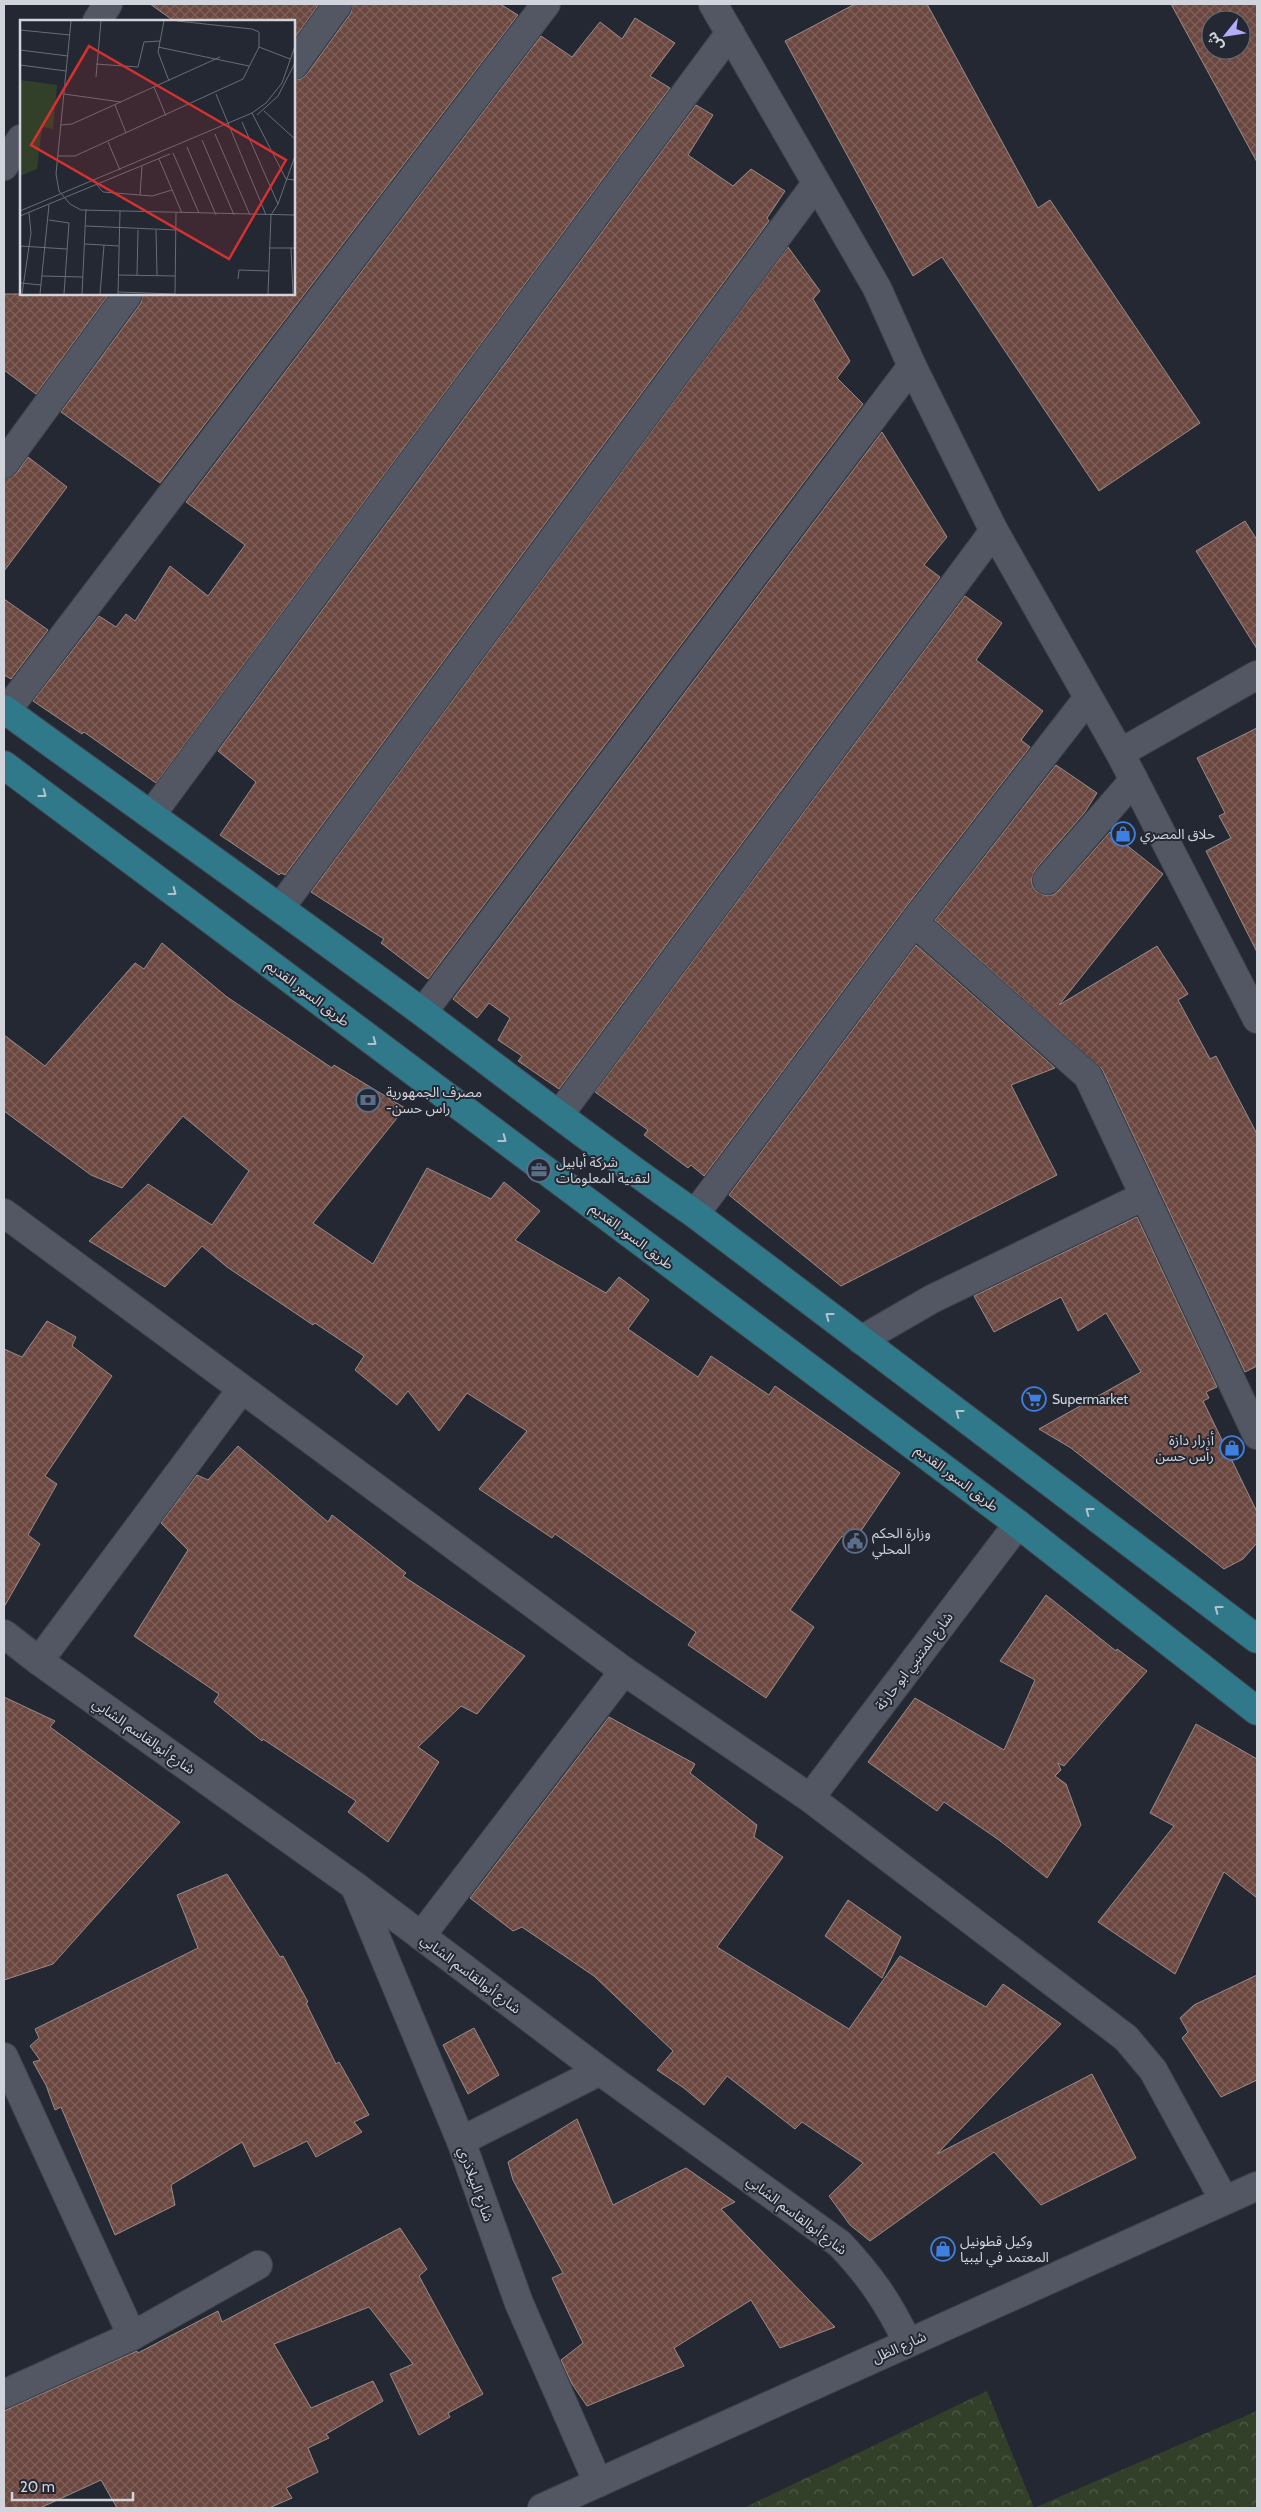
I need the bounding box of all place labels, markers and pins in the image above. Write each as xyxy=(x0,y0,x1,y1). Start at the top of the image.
shop icon: حلاق المصري xyxy=(1110,821,1136,847)
place label: حلاق المصري xyxy=(1140,825,1215,845)
place label: مصرف الجمهورية -راس حسن xyxy=(386,1083,482,1117)
bank icon: مصرف الجمهورية -راس حسن xyxy=(355,1087,381,1113)
place label: شركة أبابيل لتقنية المعلومات xyxy=(556,1153,650,1187)
office icon: شركة أبابيل لتقنية المعلومات xyxy=(526,1157,552,1183)
supermarket icon: Supermarket xyxy=(1021,1386,1047,1412)
place label: Supermarket xyxy=(1052,1390,1128,1408)
place label: أزرار دازة رأس حسن xyxy=(1155,1431,1214,1465)
shop icon: أزرار دازة رأس حسن xyxy=(1219,1435,1245,1461)
place label: وزارة الحكم المحلي xyxy=(872,1524,931,1560)
public building icon: وزارة الحكم المحلي xyxy=(842,1528,868,1554)
place label: وكيل قطونيل المعتمد في ليبيا xyxy=(960,2232,1049,2268)
shop icon: وكيل قطونيل المعتمد في ليبيا xyxy=(930,2236,956,2262)

